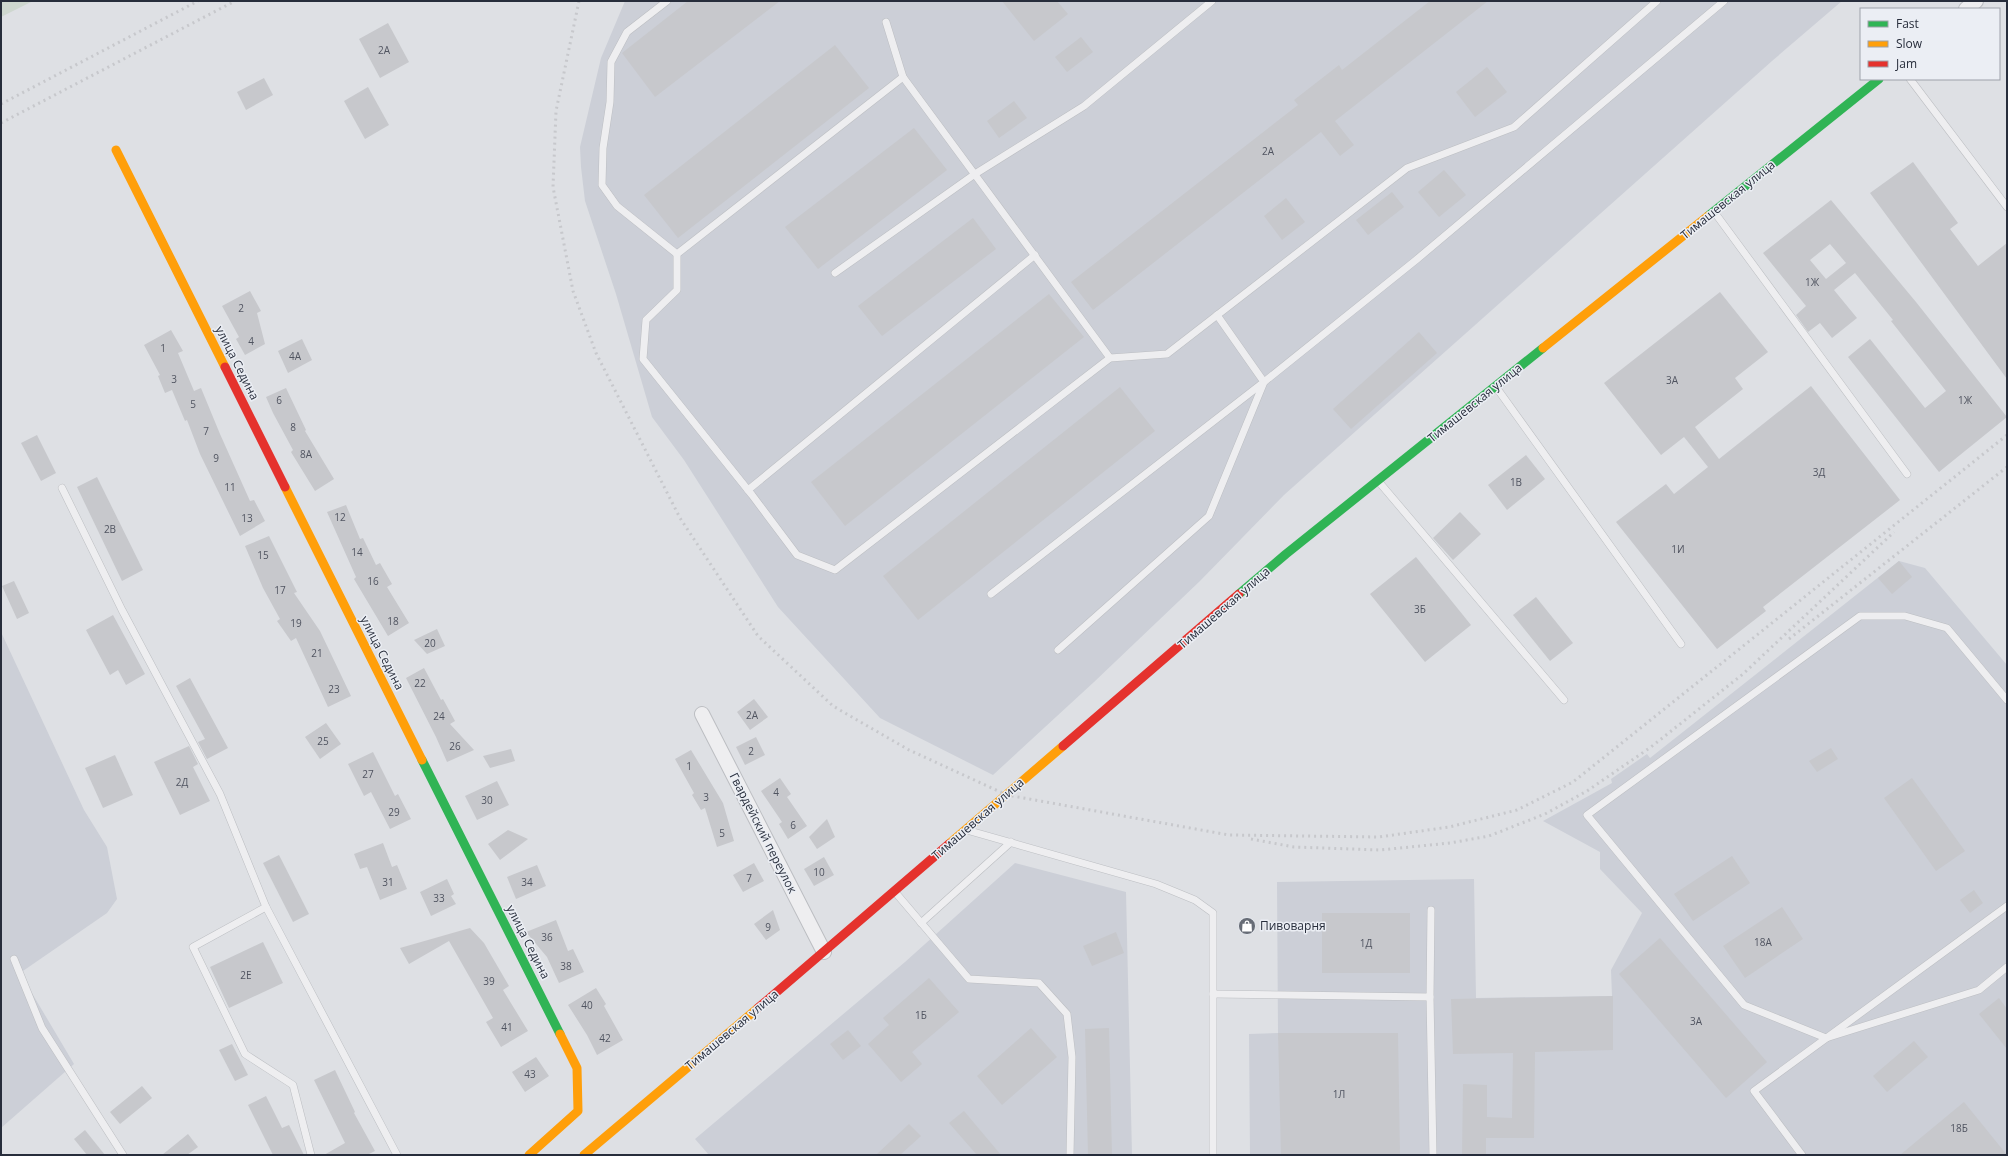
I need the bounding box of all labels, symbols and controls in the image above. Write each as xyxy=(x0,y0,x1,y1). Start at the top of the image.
legend xyxy=(1860,8,2000,80)
text: Fast xyxy=(1896,15,1919,32)
text: Slow xyxy=(1896,35,1923,52)
house number: 2А xyxy=(378,43,391,57)
text: Jam xyxy=(1895,55,1917,72)
house number: 2А xyxy=(1262,144,1275,158)
street label: Тимашевская улица xyxy=(1677,156,1779,243)
house number: 1Ж xyxy=(1805,275,1820,289)
house number: 2 xyxy=(238,301,244,315)
street label: улица Седина xyxy=(212,323,263,403)
house number: 4 xyxy=(248,334,254,348)
house number: 1 xyxy=(160,341,166,355)
house number: 4А xyxy=(289,349,302,363)
street label: Тимашевская улица xyxy=(1424,359,1526,446)
house number: 3 xyxy=(171,372,177,386)
house number: 3А xyxy=(1666,373,1679,387)
house number: 6 xyxy=(276,393,282,407)
house number: 1Ж xyxy=(1958,393,1973,407)
house number: 5 xyxy=(190,397,196,411)
house number: 8 xyxy=(290,420,296,434)
house number: 7 xyxy=(203,424,209,438)
house number: 8А xyxy=(300,447,313,461)
house number: 9 xyxy=(213,451,219,465)
house number: 3Д xyxy=(1813,465,1825,479)
house number: 1В xyxy=(1510,475,1522,489)
house number: 11 xyxy=(224,480,236,494)
house number: 12 xyxy=(334,510,346,524)
house number: 13 xyxy=(241,511,253,525)
house number: 2В xyxy=(104,522,116,536)
house number: 1И xyxy=(1671,542,1685,556)
house number: 14 xyxy=(351,545,363,559)
house number: 15 xyxy=(257,548,269,562)
street label: Тимашевская улица xyxy=(1174,563,1273,652)
house number: 16 xyxy=(367,574,379,588)
house number: 17 xyxy=(274,583,286,597)
house number: 3Б xyxy=(1414,602,1426,616)
street label: улица Седина xyxy=(357,613,408,693)
house number: 18 xyxy=(387,614,399,628)
house number: 19 xyxy=(290,616,302,630)
house number: 20 xyxy=(424,636,436,650)
house number: 21 xyxy=(311,646,323,660)
house number: 22 xyxy=(414,676,426,690)
house number: 23 xyxy=(328,682,340,696)
house number: 2А xyxy=(746,708,759,722)
house number: 24 xyxy=(433,709,445,723)
house number: 25 xyxy=(317,734,329,748)
house number: 26 xyxy=(449,739,461,753)
house number: 2 xyxy=(748,744,754,758)
house number: 1 xyxy=(686,759,692,773)
house number: 27 xyxy=(362,767,374,781)
street label: Гвардейский переулок xyxy=(726,770,802,897)
street label: Тимашевская улица xyxy=(928,774,1027,863)
house number: 2Д xyxy=(176,775,188,789)
house number: 4 xyxy=(773,785,779,799)
house number: 3 xyxy=(703,790,709,804)
house number: 30 xyxy=(481,793,493,807)
house number: 29 xyxy=(388,805,400,819)
house number: 6 xyxy=(790,818,796,832)
house number: 5 xyxy=(719,826,725,840)
house number: 10 xyxy=(813,865,825,879)
house number: 7 xyxy=(746,871,752,885)
house number: 31 xyxy=(382,875,394,889)
house number: 34 xyxy=(521,875,533,889)
house number: 33 xyxy=(433,891,445,905)
street label: улица Седина xyxy=(503,902,554,982)
shop icon: Пивоварня xyxy=(1237,916,1257,936)
place label: Пивоварня xyxy=(1260,917,1326,934)
house number: 9 xyxy=(765,920,771,934)
house number: 36 xyxy=(541,930,553,944)
house number: 18А xyxy=(1754,935,1773,949)
house number: 1Д xyxy=(1360,936,1372,950)
house number: 38 xyxy=(560,959,572,973)
house number: 2Е xyxy=(240,968,252,982)
house number: 39 xyxy=(483,974,495,988)
street label: Тимашевская улица xyxy=(681,985,782,1074)
house number: 40 xyxy=(581,998,593,1012)
house number: 1Б xyxy=(915,1008,927,1022)
house number: 3А xyxy=(1690,1014,1703,1028)
house number: 41 xyxy=(501,1020,513,1034)
house number: 42 xyxy=(599,1031,611,1045)
house number: 43 xyxy=(524,1067,536,1081)
house number: 1Л xyxy=(1333,1087,1345,1101)
house number: 18Б xyxy=(1950,1121,1968,1135)

